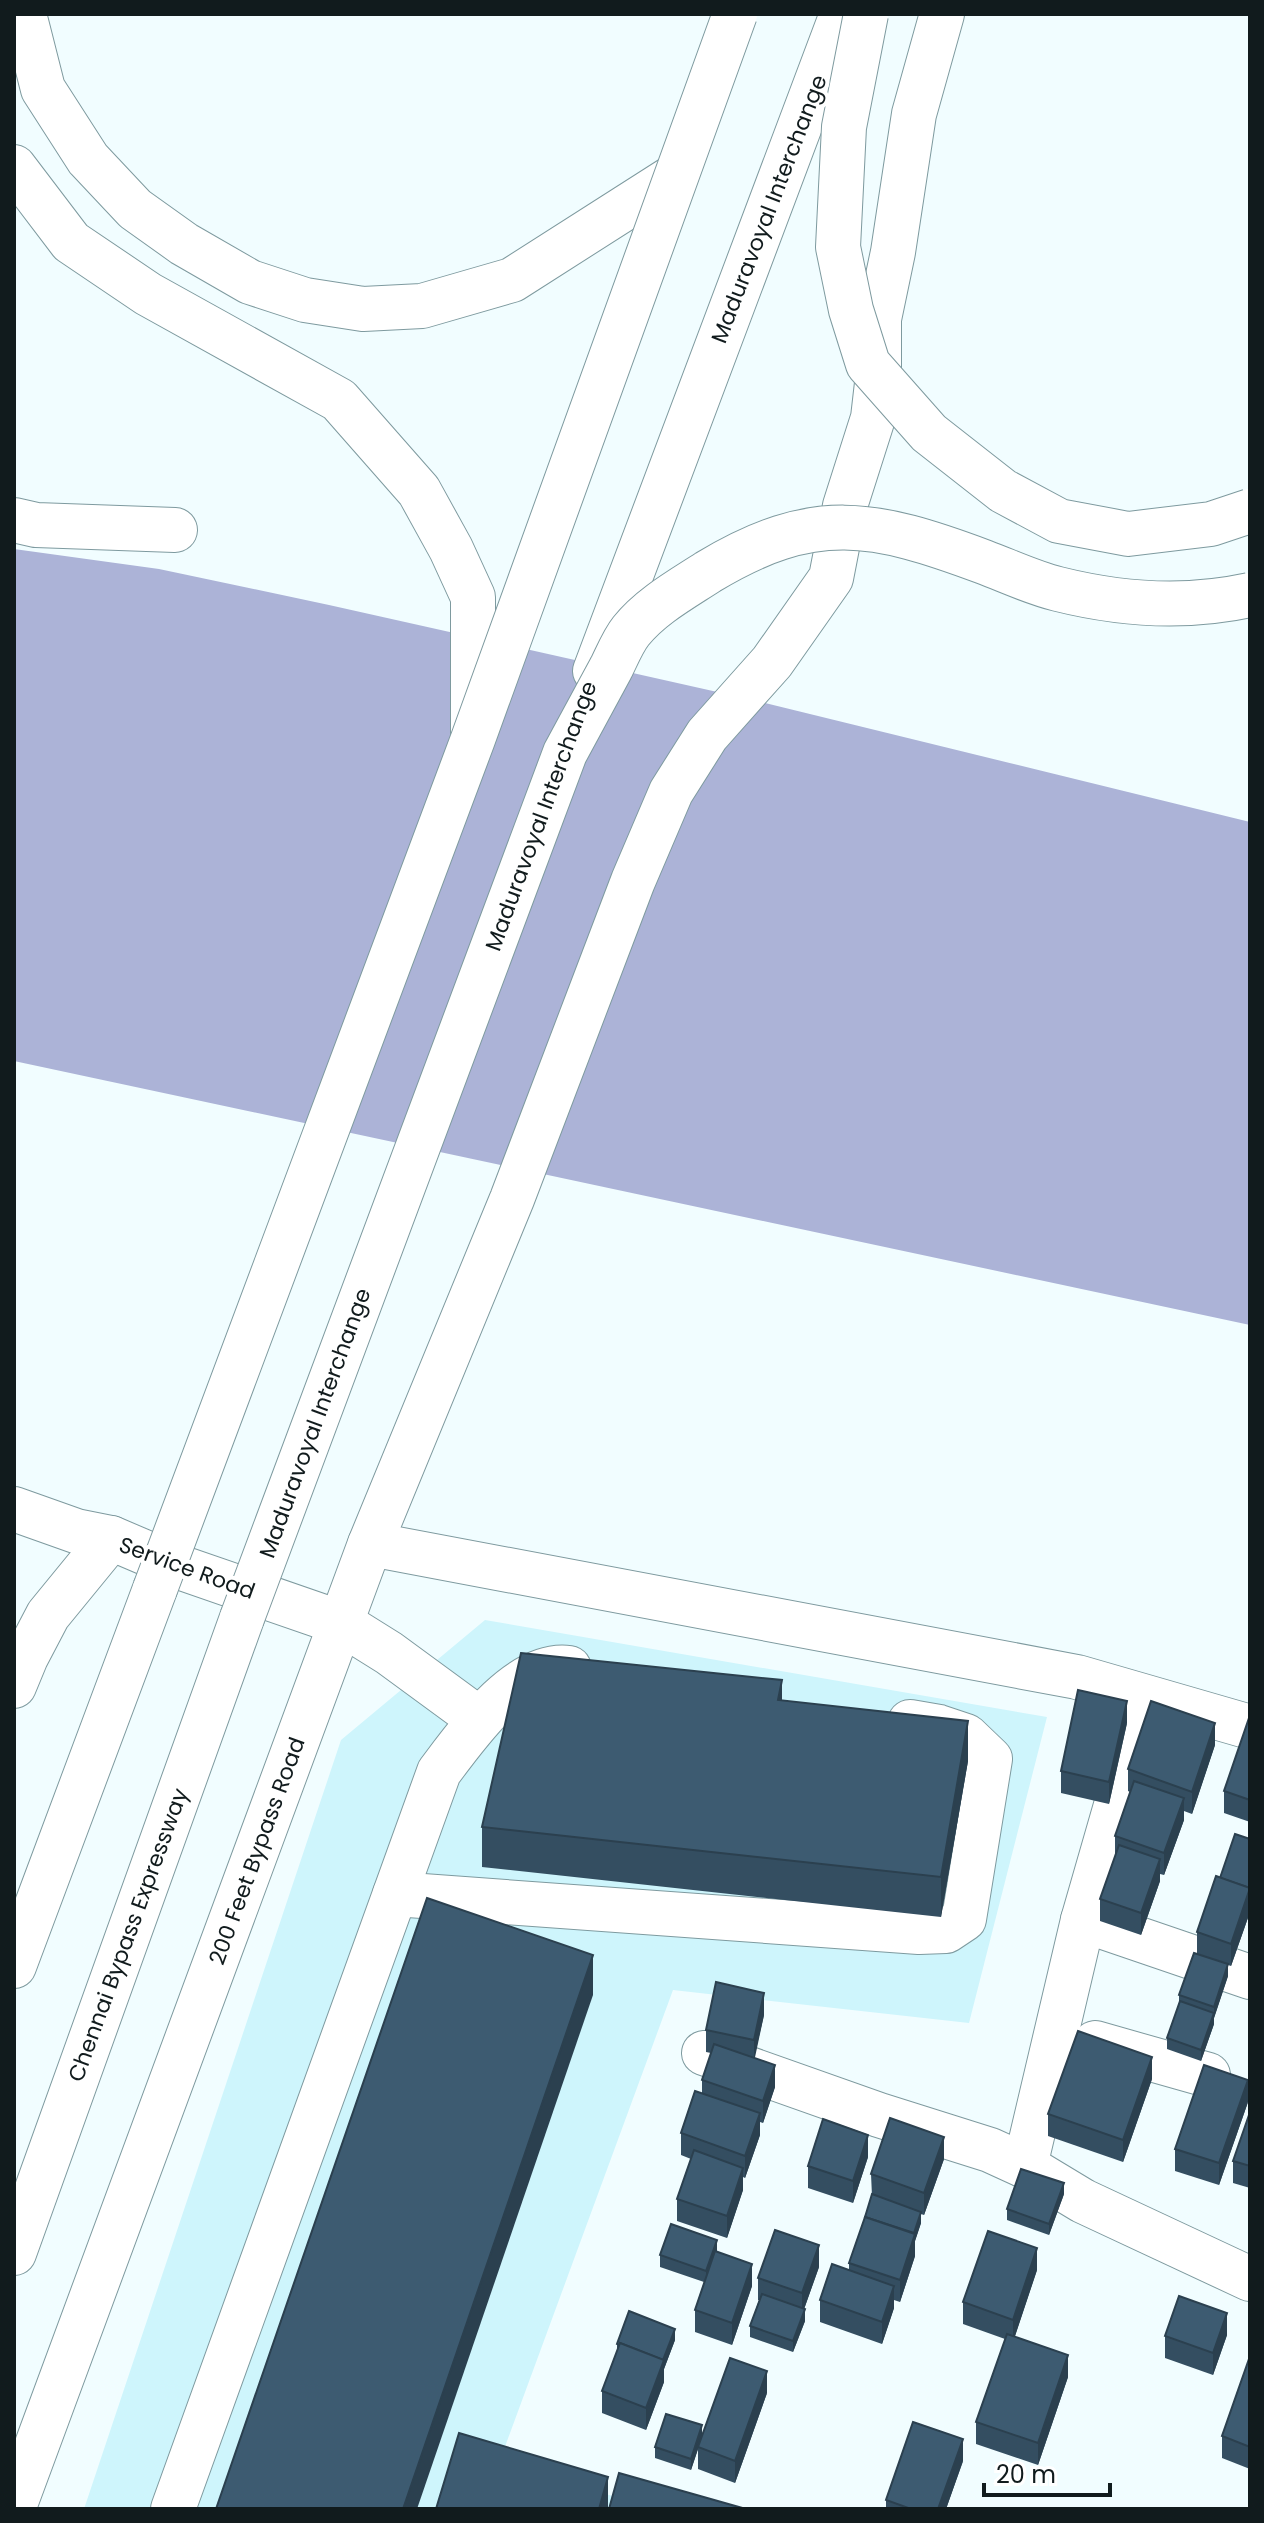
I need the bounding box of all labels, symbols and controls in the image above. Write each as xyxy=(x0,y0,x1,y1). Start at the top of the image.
street label: Maduravoyal Interchange xyxy=(703,70,835,348)
street label: Maduravoyal Interchange xyxy=(478,677,604,955)
street label: Maduravoyal Interchange xyxy=(252,1284,378,1562)
street label: Service Road xyxy=(115,1529,259,1607)
street label: 200 Feet Bypass Road xyxy=(201,1733,313,1969)
street label: Chennai Bypass Expressway xyxy=(60,1783,196,2086)
scale bar xyxy=(984,2447,1110,2497)
text: 20 m xyxy=(996,2458,1056,2491)

